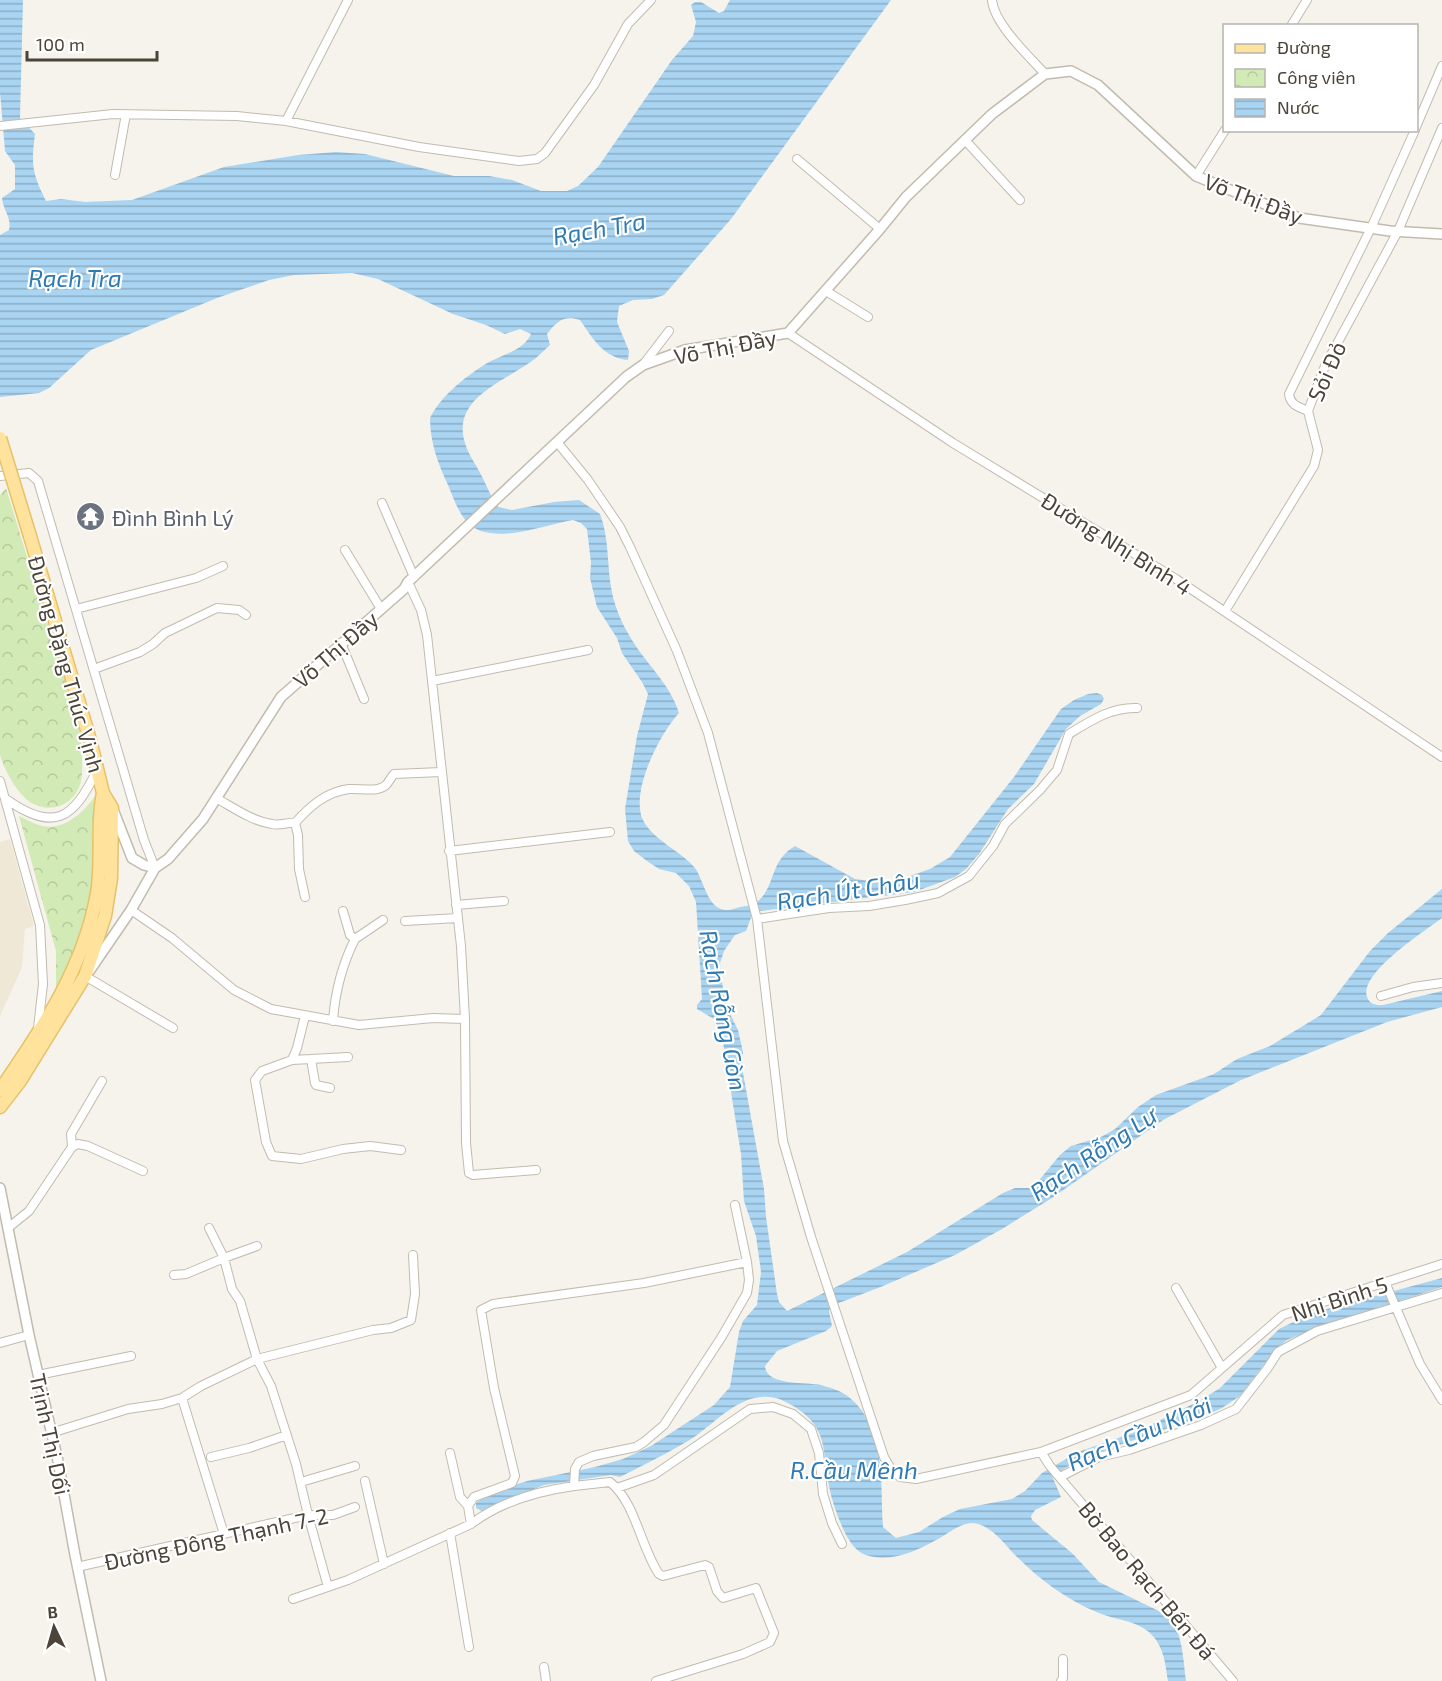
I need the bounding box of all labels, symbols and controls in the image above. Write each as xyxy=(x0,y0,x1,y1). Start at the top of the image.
scale bar xyxy=(27,24,158,62)
legend xyxy=(1223,24,1418,132)
text: 100 m xyxy=(36,33,85,55)
text: Đường xyxy=(1277,36,1331,58)
text: Công viên xyxy=(1277,66,1356,88)
text: Nước xyxy=(1277,96,1320,118)
street label: Võ Thị Đầy xyxy=(1201,167,1307,229)
water label: Rạch Tra xyxy=(550,206,648,250)
water label: Rạch Tra xyxy=(28,263,122,292)
street label: Võ Thị Đầy xyxy=(672,323,779,369)
street label: Sỏi Đỏ xyxy=(1301,337,1351,405)
street label: Đường Nhị Bình 4 xyxy=(1037,486,1197,600)
temple icon: Đình Bình Lý xyxy=(75,501,107,533)
place label: Đình Bình Lý xyxy=(112,504,234,530)
street label: Đường Đặng Thúc Vịnh xyxy=(24,553,110,775)
street label: Võ Thị Đầy xyxy=(287,605,383,693)
water label: Rạch Út Châu xyxy=(774,864,922,916)
water label: Rạch Rỗng Gòn xyxy=(694,927,754,1093)
water label: Rạch Rỗng Lự xyxy=(1024,1099,1163,1206)
street label: Nhị Bình 5 xyxy=(1287,1270,1391,1326)
street label: Trịnh Thị Dối xyxy=(25,1371,77,1497)
water label: Rạch Cầu Khởi xyxy=(1063,1390,1215,1476)
water label: R.Cầu Mênh xyxy=(790,1455,918,1484)
street label: Bờ Bao Rạch Bến Đá xyxy=(1074,1496,1222,1664)
street label: Đường Đông Thạnh 7-2 xyxy=(102,1502,330,1574)
north arrow xyxy=(24,1597,84,1657)
text: B xyxy=(47,1602,59,1621)

